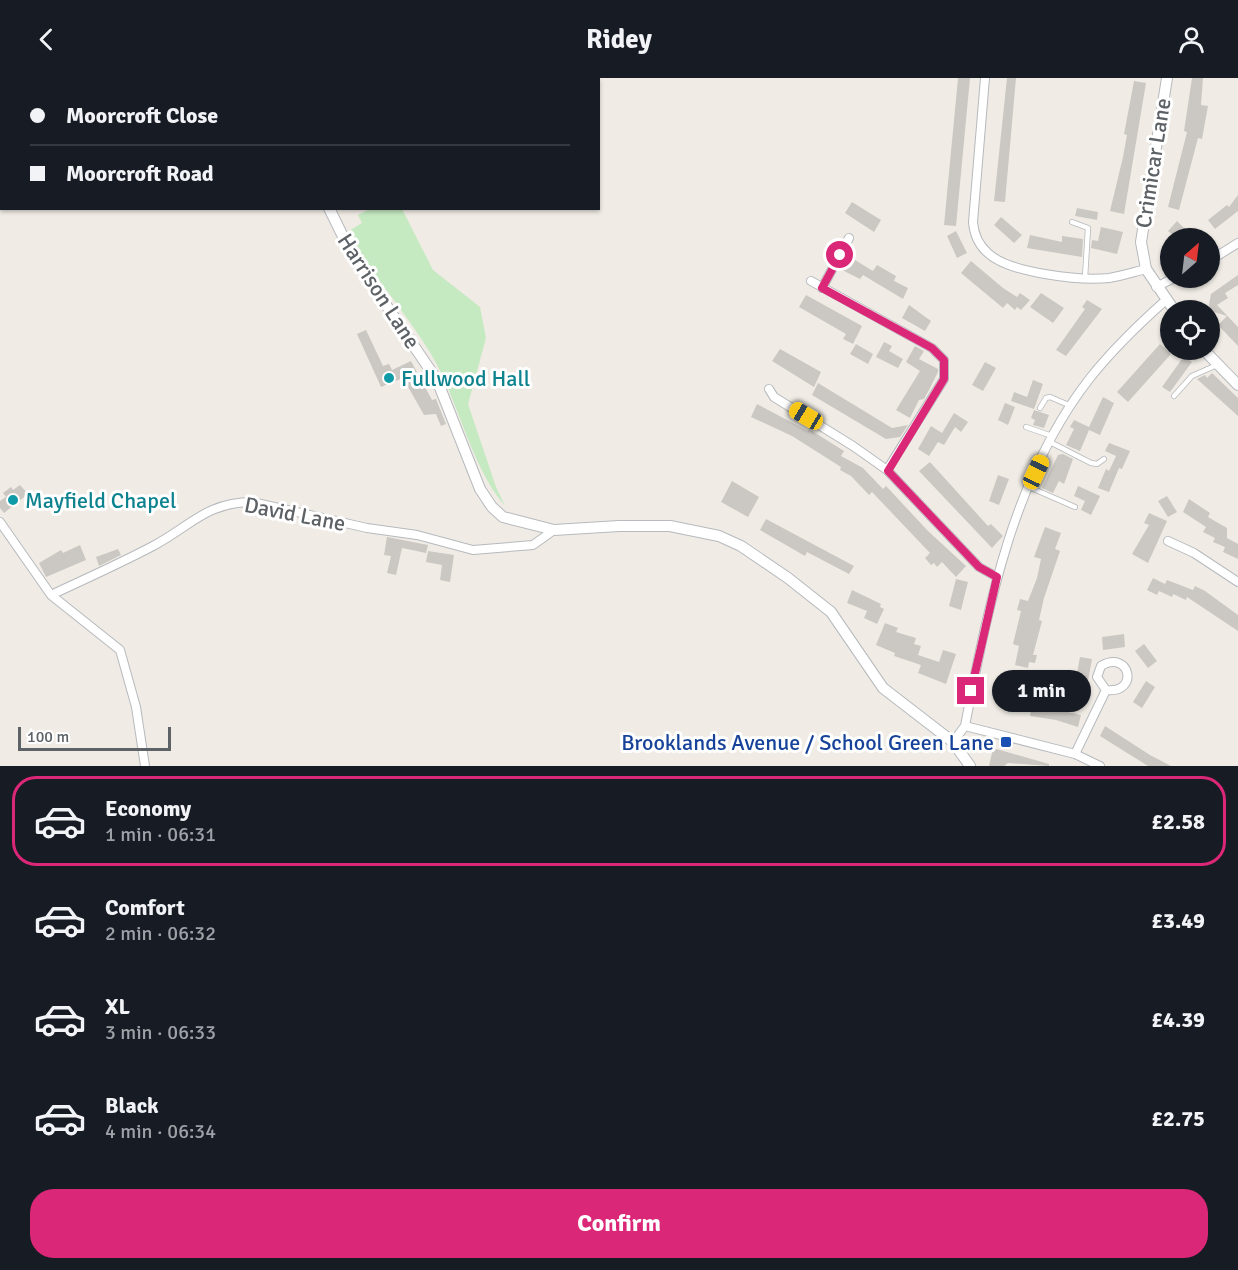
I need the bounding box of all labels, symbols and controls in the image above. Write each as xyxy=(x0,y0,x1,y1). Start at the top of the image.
icon: back xyxy=(30,23,63,56)
text: Ridey xyxy=(586,23,652,56)
icon: person xyxy=(1175,23,1208,56)
street label: Crimicar Lane xyxy=(1129,96,1177,230)
text: Moorcroft Close xyxy=(66,102,218,129)
text: Moorcroft Road xyxy=(66,160,214,187)
street label: Harrison Lane xyxy=(332,228,426,354)
north arrow xyxy=(1160,228,1220,288)
map controls xyxy=(1160,228,1220,360)
route start xyxy=(826,241,853,268)
button: locate xyxy=(1160,300,1220,360)
place label: Fullwood Hall xyxy=(401,365,530,392)
marker: Fullwood Hall xyxy=(382,371,396,385)
car xyxy=(786,399,826,433)
car xyxy=(1020,452,1052,492)
place label: Mayfield Chapel xyxy=(25,487,176,514)
street label: David Lane xyxy=(242,491,348,537)
marker: Mayfield Chapel xyxy=(6,493,20,507)
callout: 1 min xyxy=(992,670,1091,712)
route end xyxy=(957,677,984,704)
text: 1 min xyxy=(1017,678,1066,703)
scale bar xyxy=(18,724,171,752)
text: 100 m xyxy=(27,727,69,747)
place label: Brooklands Avenue / School Green Lane xyxy=(621,729,994,756)
marker: Brooklands Avenue / School Green Lane xyxy=(999,735,1013,749)
icon: car xyxy=(33,794,87,848)
text: Economy xyxy=(105,795,191,822)
text: £2.58 xyxy=(1151,808,1205,835)
text: 1 min · 06:31 xyxy=(105,822,216,847)
icon: car xyxy=(33,893,87,947)
text: Comfort xyxy=(105,894,185,921)
text: £3.49 xyxy=(1151,907,1205,934)
text: 2 min · 06:32 xyxy=(105,921,216,946)
icon: car xyxy=(33,992,87,1046)
text: XL xyxy=(105,993,130,1020)
text: £4.39 xyxy=(1151,1006,1205,1033)
text: 3 min · 06:33 xyxy=(105,1020,216,1045)
icon: car xyxy=(33,1091,87,1145)
text: Black xyxy=(105,1092,159,1119)
text: £2.75 xyxy=(1151,1105,1205,1132)
text: 4 min · 06:34 xyxy=(105,1119,216,1144)
button: Confirm xyxy=(30,1189,1208,1258)

